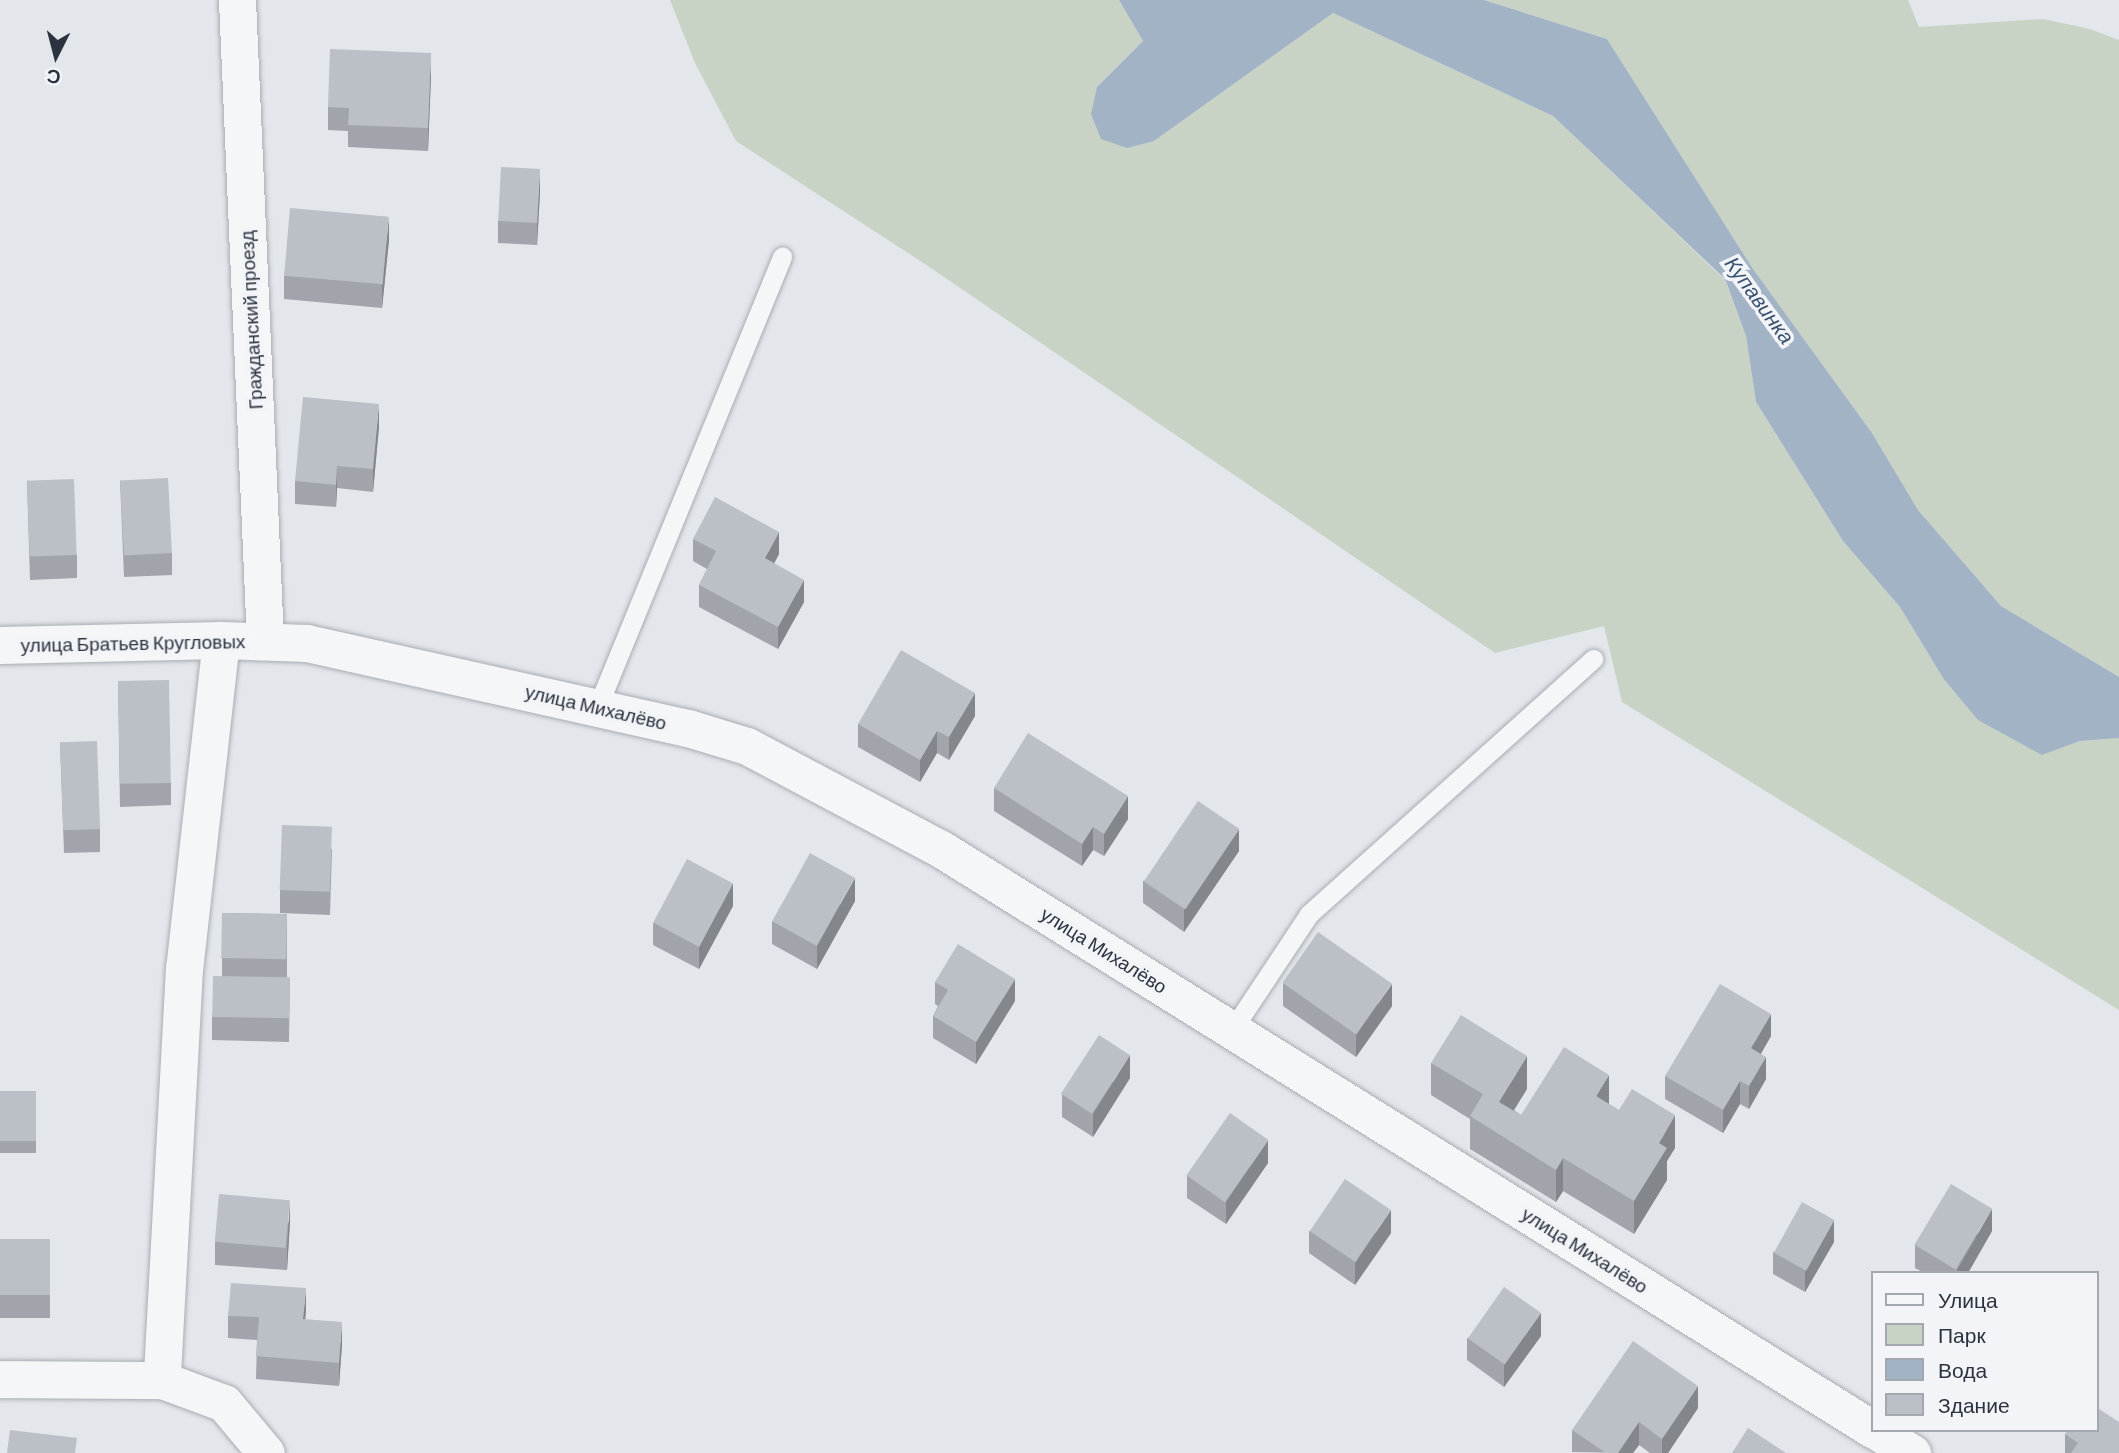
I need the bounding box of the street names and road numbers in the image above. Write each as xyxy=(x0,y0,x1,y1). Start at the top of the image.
street label: Гражданский проезд xyxy=(235,230,267,410)
street label: улица Братьев Кругловых xyxy=(20,630,246,656)
street label: улица Михалёво xyxy=(523,680,669,734)
street label: улица Михалёво xyxy=(1037,902,1171,998)
street label: улица Михалёво xyxy=(1518,1202,1652,1298)

